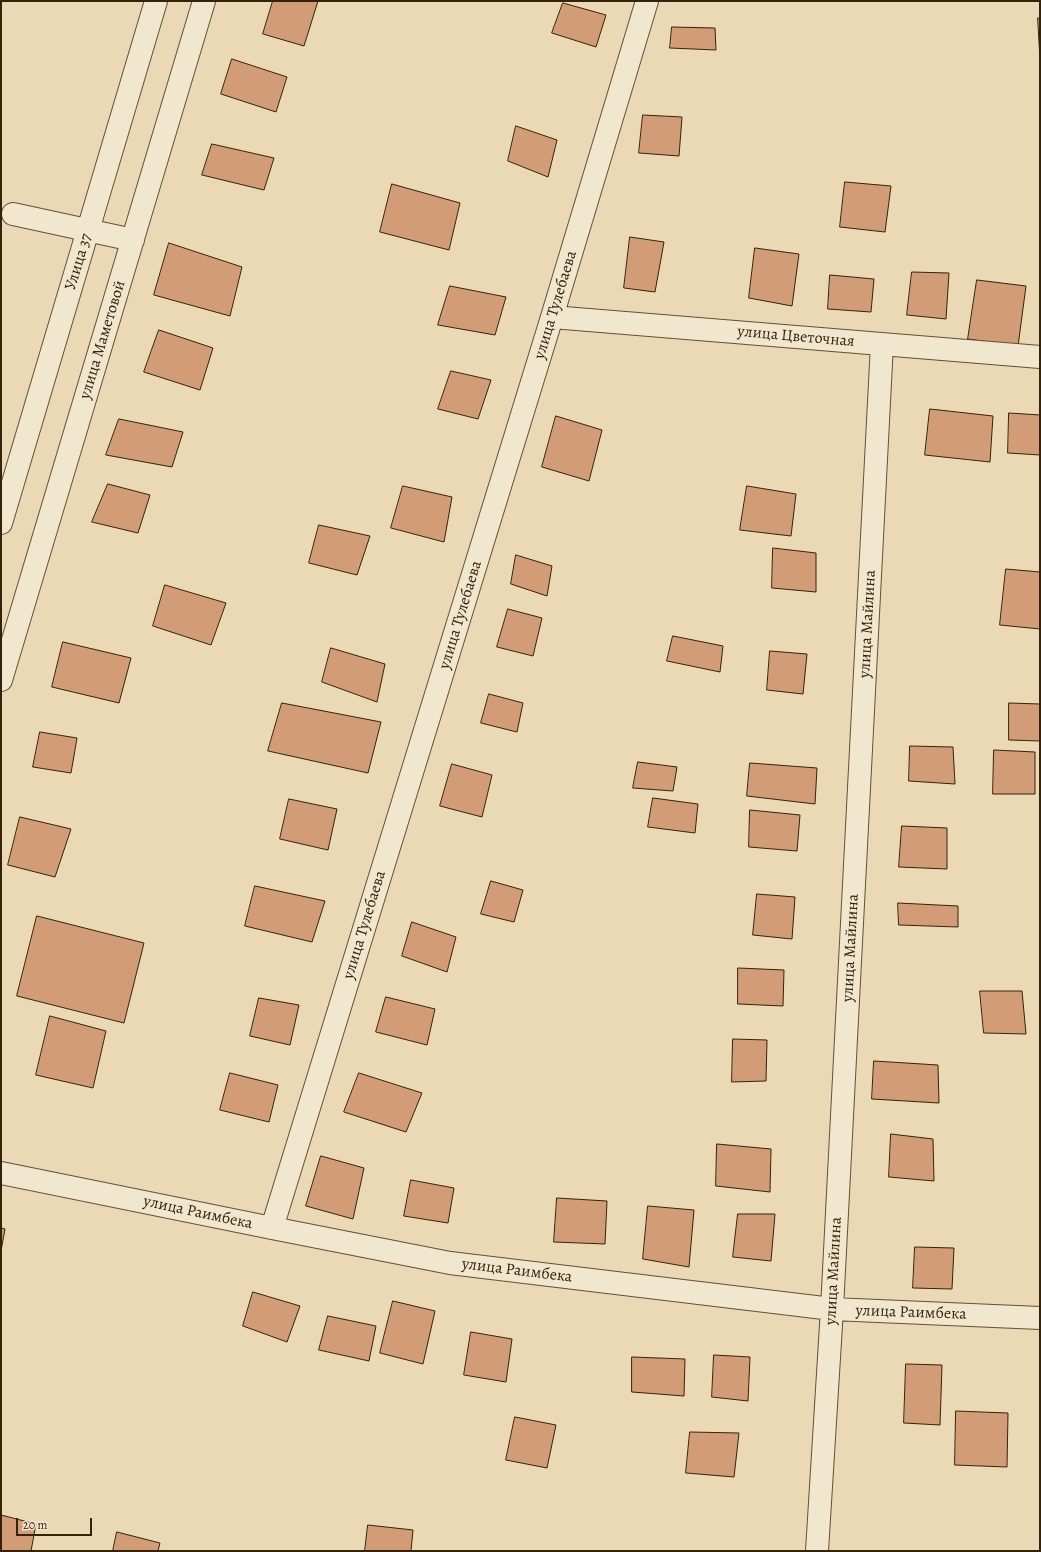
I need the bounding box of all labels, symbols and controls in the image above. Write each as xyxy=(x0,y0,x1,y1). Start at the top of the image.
street label: Улица 37 xyxy=(61,231,97,293)
street label: улица Тулебаева xyxy=(530,248,582,362)
street label: улица Маметовой xyxy=(76,278,130,402)
street label: улица Цветочная xyxy=(737,322,855,352)
street label: улица Тулебаева xyxy=(435,558,487,672)
street label: улица Майлина xyxy=(856,569,880,679)
street label: улица Тулебаева xyxy=(339,868,391,982)
street label: улица Майлина xyxy=(839,893,863,1003)
street label: улица Раимбека xyxy=(142,1192,254,1234)
street label: улица Майлина xyxy=(822,1216,846,1326)
street label: улица Раимбека xyxy=(461,1255,573,1287)
street label: улица Раимбека xyxy=(855,1301,967,1325)
scale bar xyxy=(18,1510,94,1536)
text: 20 m xyxy=(23,1517,47,1533)

